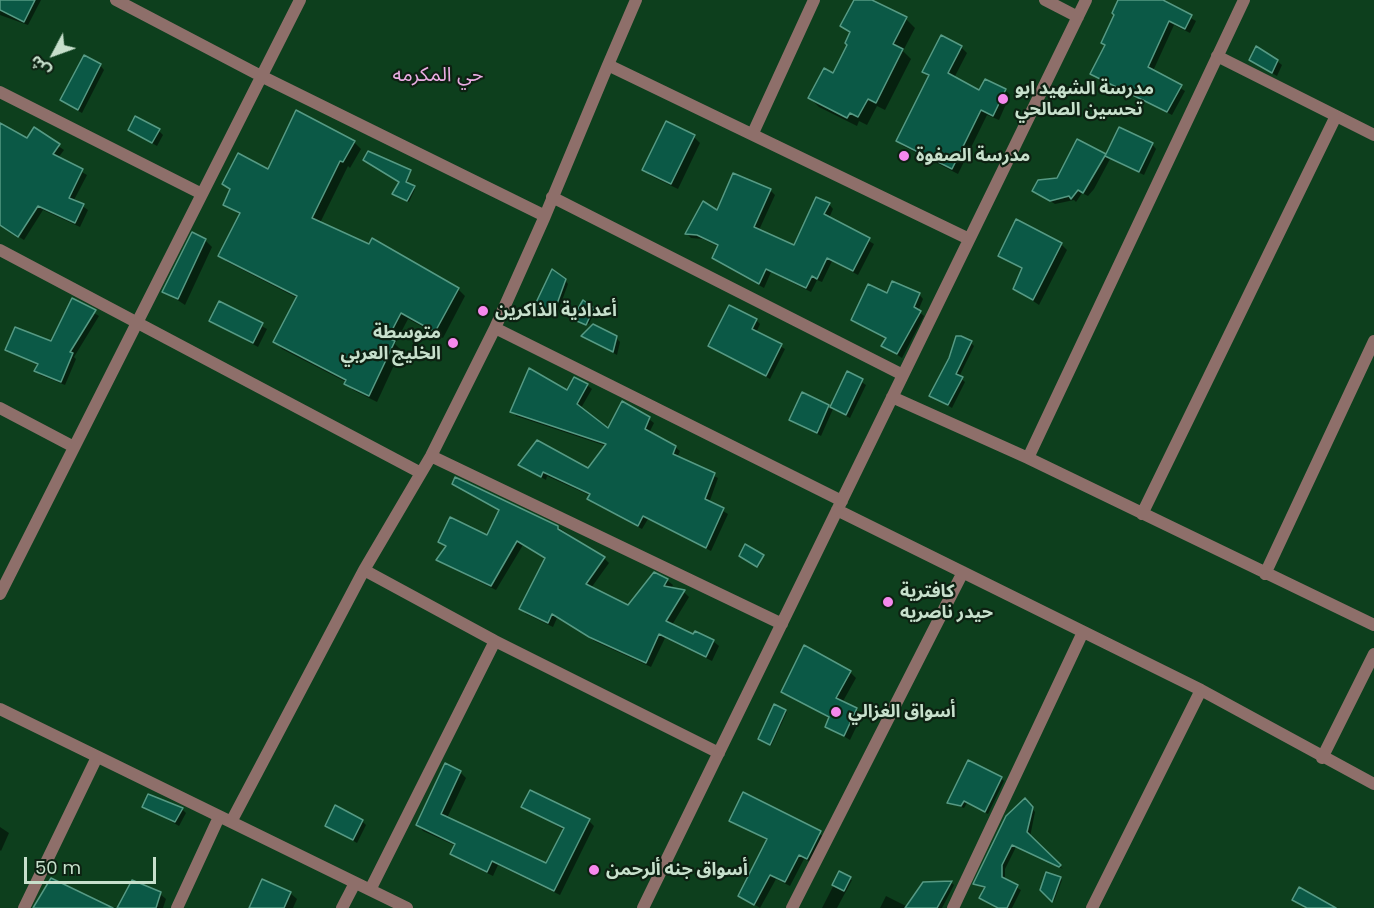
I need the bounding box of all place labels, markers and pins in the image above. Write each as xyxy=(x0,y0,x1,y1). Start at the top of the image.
place label: مدرسة الشهيد ابو تحسين الصالحي xyxy=(1015,78,1154,121)
marker: مدرسة الشهيد ابو تحسين الصالحي xyxy=(996,92,1010,106)
place label: مدرسة الصفوة xyxy=(916,145,1030,167)
marker: مدرسة الصفوة xyxy=(897,149,911,163)
place label: أعدادية الذاكرين xyxy=(495,300,617,322)
marker: أعدادية الذاكرين xyxy=(476,304,490,318)
place label: متوسطة الخليج العربي xyxy=(340,322,441,364)
marker: متوسطة الخليج العربي xyxy=(446,336,460,350)
place label: كافترية حيدر ناصريه xyxy=(900,581,993,624)
marker: كافترية حيدر ناصريه xyxy=(881,595,895,609)
place label: أسواق الغزالي xyxy=(848,701,956,723)
marker: أسواق الغزالي xyxy=(829,705,843,719)
place label: أسواق جنه ألرحمن xyxy=(606,859,748,881)
marker: أسواق جنه ألرحمن xyxy=(587,863,601,877)

